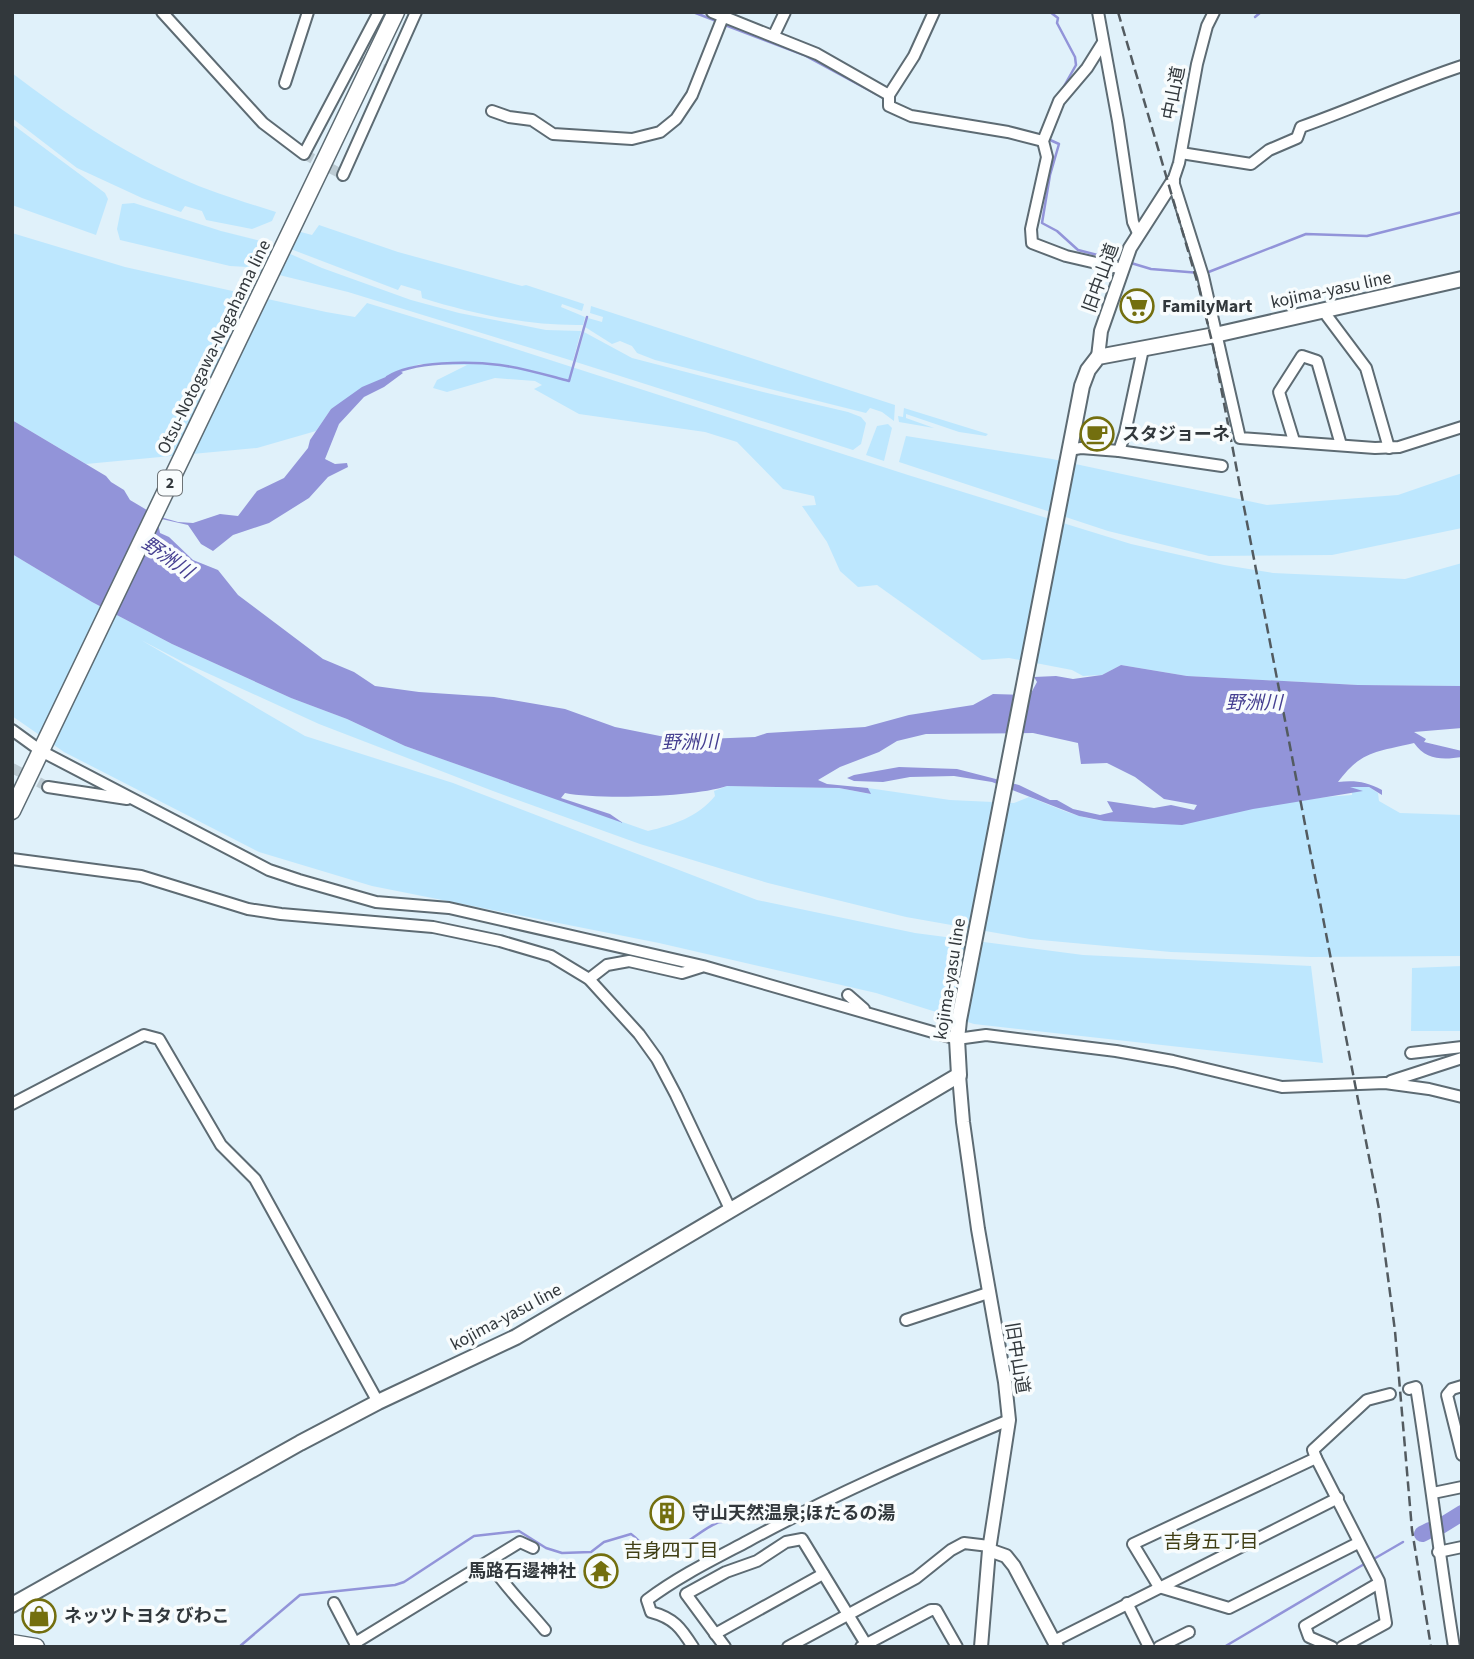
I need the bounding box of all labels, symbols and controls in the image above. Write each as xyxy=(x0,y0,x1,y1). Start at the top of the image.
street label: 中山道 xyxy=(1157,64,1191,122)
street label: Otsu-Notogawa-Nagahama line xyxy=(151,236,277,458)
street label: 旧中山道 xyxy=(1077,240,1125,316)
street label: kojima-yasu line xyxy=(1268,265,1394,315)
supermarket icon: FamilyMart xyxy=(1118,287,1156,325)
place label: FamilyMart xyxy=(1162,294,1253,319)
cafe icon: スタジョーネ xyxy=(1078,415,1116,453)
place label: スタジョーネ xyxy=(1122,422,1230,447)
road number: 2 xyxy=(158,470,182,496)
water label: 野洲川 xyxy=(136,531,200,587)
water label: 野洲川 xyxy=(1225,690,1284,717)
water label: 野洲川 xyxy=(661,729,721,757)
street label: kojima-yasu line xyxy=(928,916,972,1042)
street label: kojima-yasu line xyxy=(446,1277,566,1357)
street label: 旧中山道 xyxy=(999,1320,1035,1396)
building icon: 守山天然温泉;ほたるの湯 xyxy=(648,1494,686,1532)
place label: 守山天然温泉;ほたるの湯 xyxy=(692,1501,895,1526)
district label: 吉身五丁目 xyxy=(1163,1529,1259,1556)
district label: 吉身四丁目 xyxy=(623,1538,719,1565)
temple icon: 馬路石邊神社 xyxy=(582,1552,620,1590)
place label: 馬路石邊神社 xyxy=(468,1559,576,1584)
shop icon: ネッツトヨタ びわこ xyxy=(20,1597,58,1635)
place label: ネッツトヨタ びわこ xyxy=(64,1604,230,1629)

